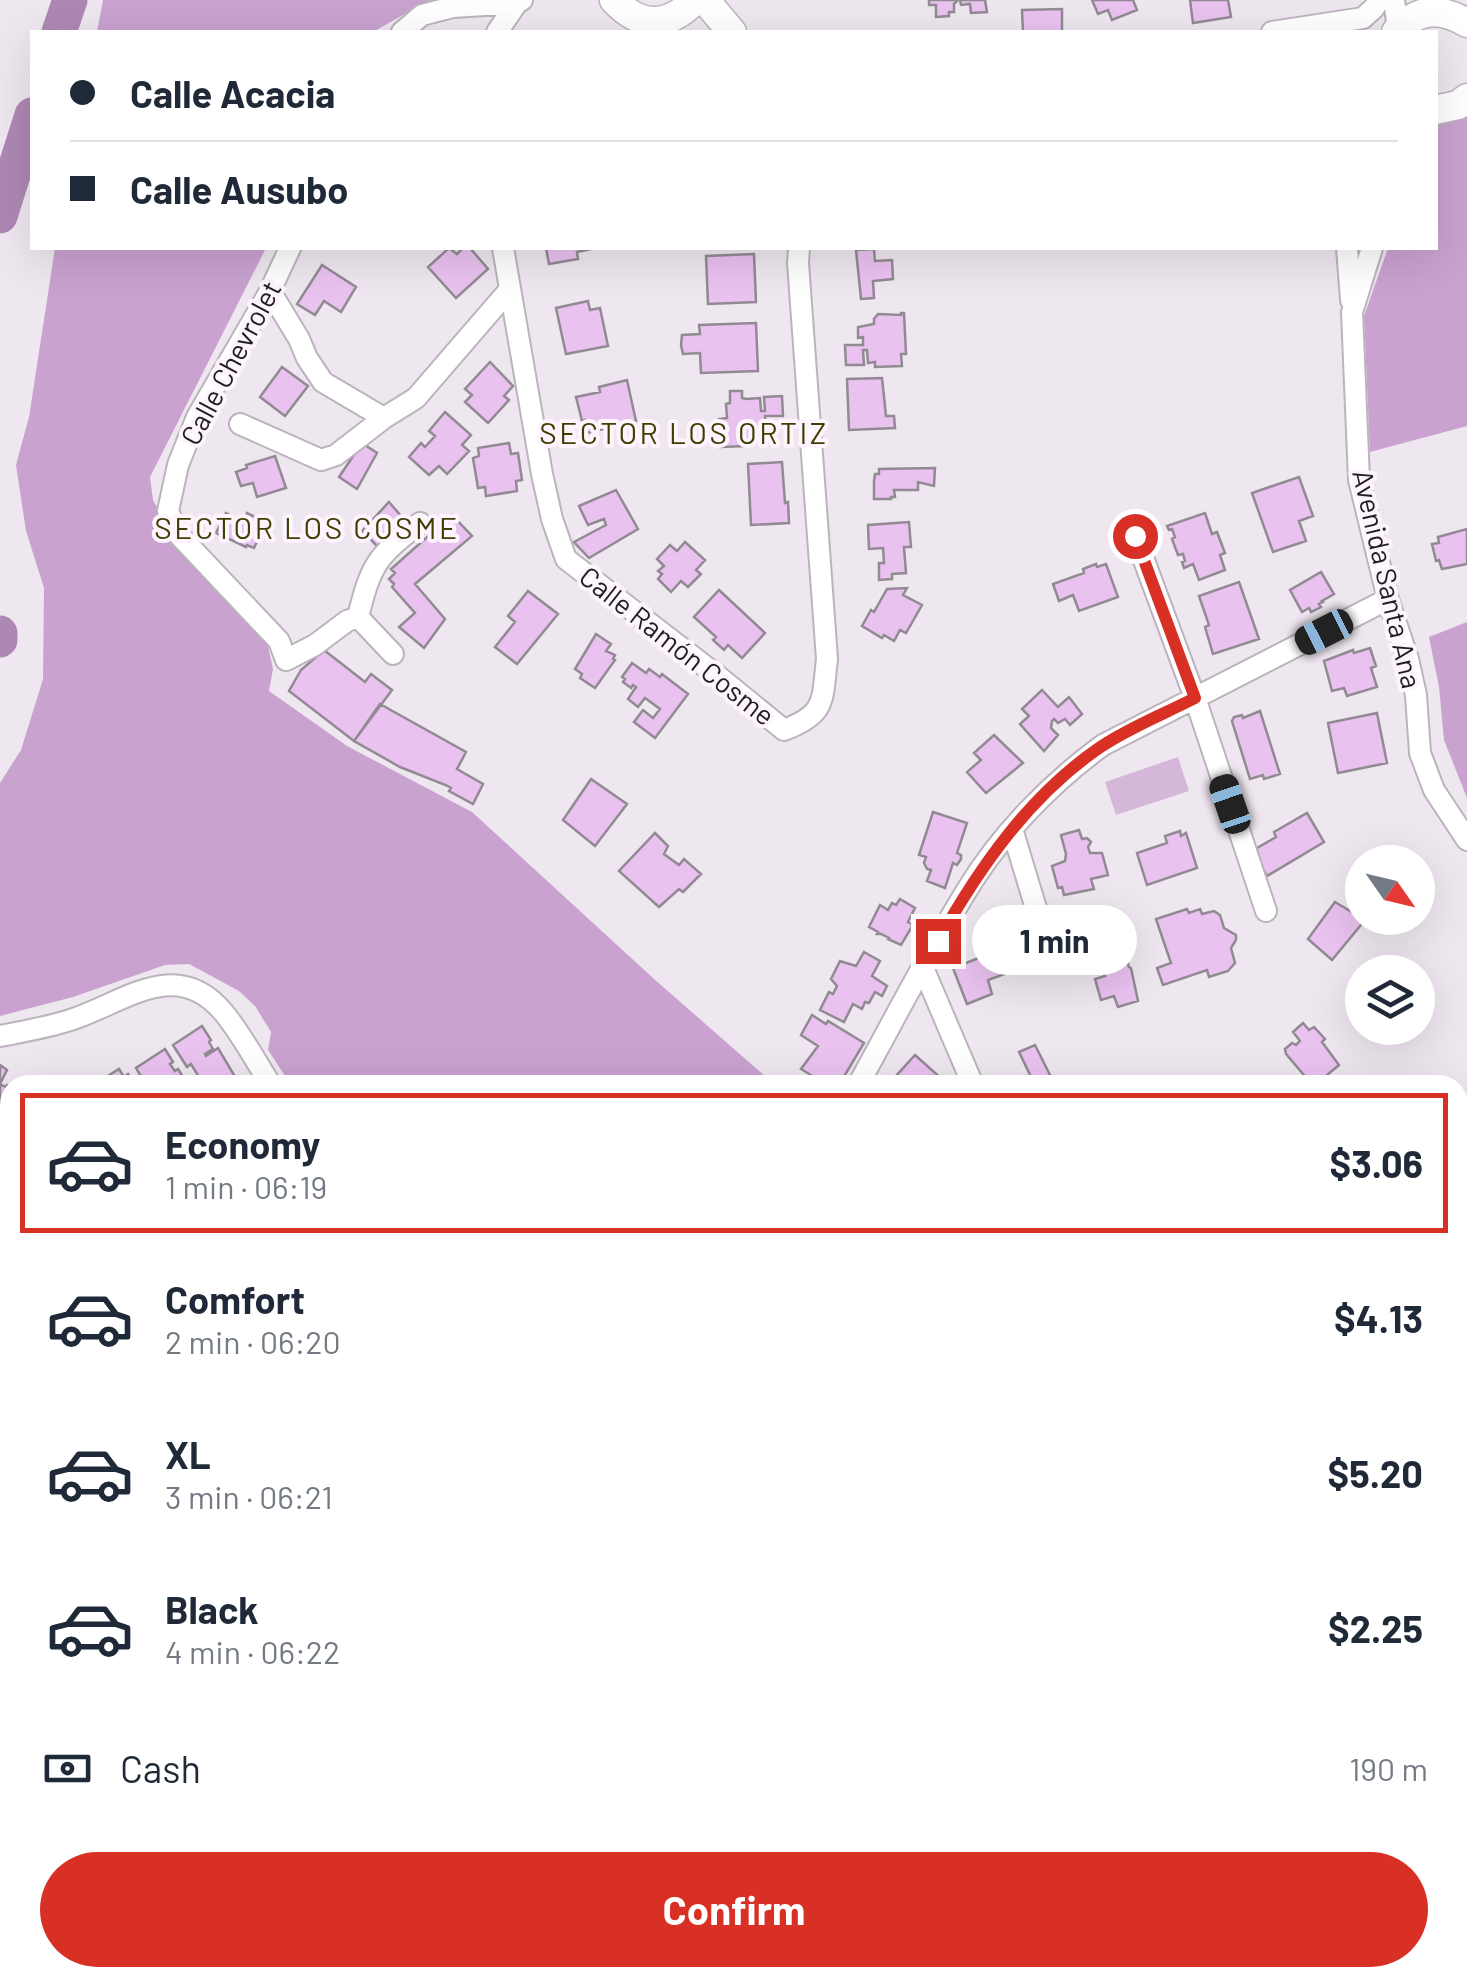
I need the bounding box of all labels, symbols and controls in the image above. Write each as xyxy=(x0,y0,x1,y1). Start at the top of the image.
text: Calle Acacia xyxy=(130,70,335,116)
text: Calle Ausubo xyxy=(130,166,349,212)
street label: Calle Chevrolet xyxy=(173,275,288,450)
district label: SECTOR LOS ORTIZ xyxy=(539,414,829,450)
street label: Avenida Santa Ana xyxy=(1346,466,1430,692)
district label: SECTOR LOS COSME xyxy=(154,509,460,545)
route start xyxy=(1113,514,1158,559)
street label: Calle Ramón Cosme xyxy=(573,558,782,732)
car xyxy=(1290,605,1358,659)
car xyxy=(1206,771,1254,837)
north arrow xyxy=(1345,845,1435,935)
map controls xyxy=(1345,845,1435,1045)
callout: 1 min xyxy=(973,906,1138,976)
route end xyxy=(916,919,961,964)
text: 1 min xyxy=(1019,921,1090,959)
button: layers xyxy=(1345,955,1435,1045)
icon: car xyxy=(45,1118,135,1208)
text: Economy xyxy=(165,1121,320,1167)
text: $3.06 xyxy=(1329,1140,1423,1186)
text: 1 min · 06:19 xyxy=(165,1167,327,1205)
icon: car xyxy=(45,1273,135,1363)
text: Comfort xyxy=(165,1276,305,1322)
text: $4.13 xyxy=(1334,1295,1423,1341)
text: 2 min · 06:20 xyxy=(165,1322,341,1360)
icon: car xyxy=(45,1428,135,1518)
text: XL xyxy=(165,1431,211,1477)
text: $5.20 xyxy=(1328,1450,1423,1496)
text: 3 min · 06:21 xyxy=(165,1477,333,1515)
icon: car xyxy=(45,1583,135,1673)
text: Black xyxy=(165,1586,259,1632)
text: $2.25 xyxy=(1328,1605,1423,1651)
text: 4 min · 06:22 xyxy=(165,1632,340,1670)
icon: cash xyxy=(40,1741,95,1796)
text: Cash xyxy=(120,1745,201,1791)
text: 190 m xyxy=(1349,1749,1428,1787)
button: Confirm xyxy=(40,1852,1428,1967)

